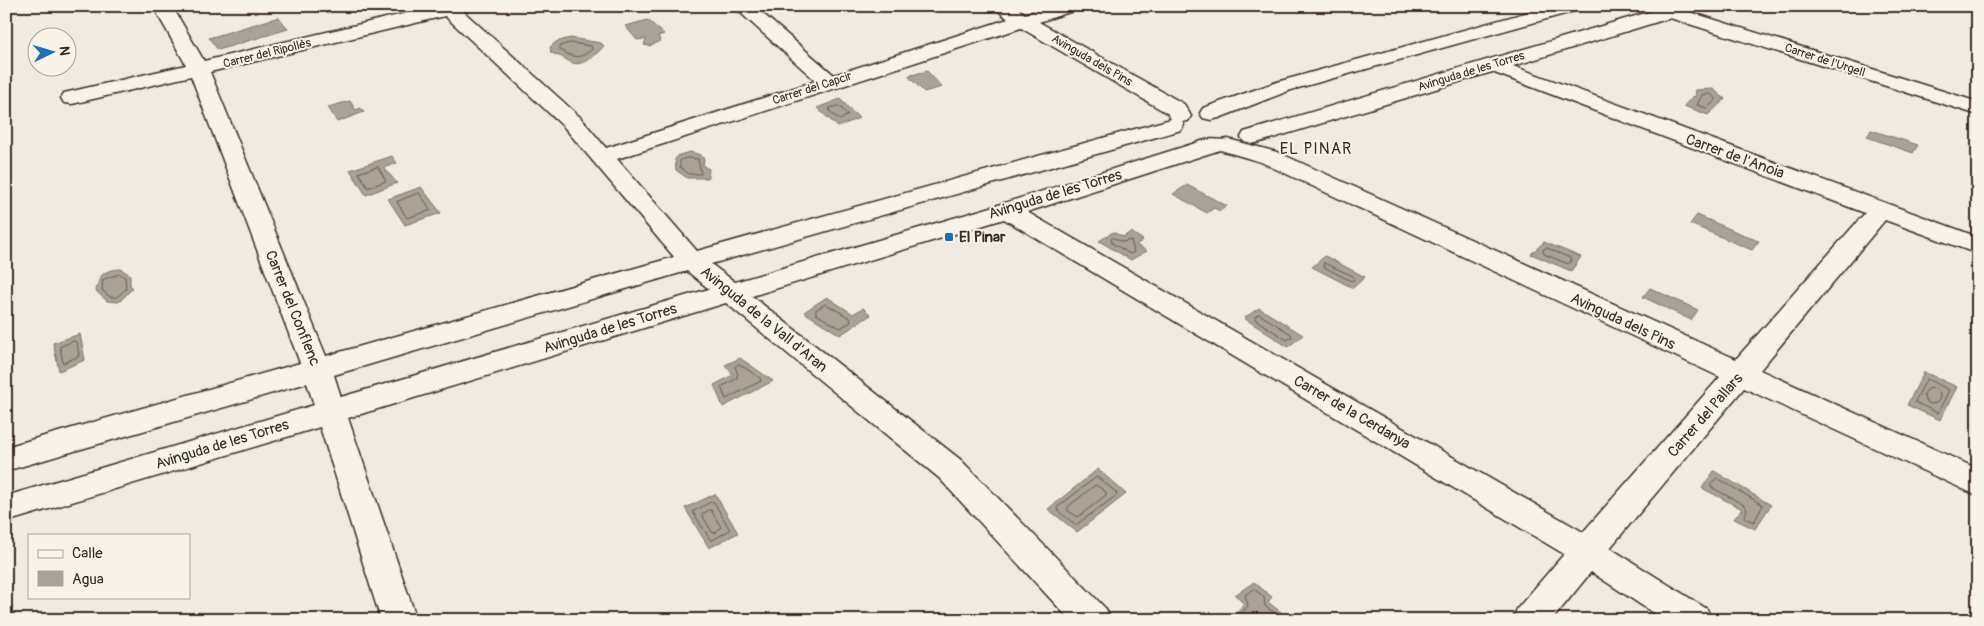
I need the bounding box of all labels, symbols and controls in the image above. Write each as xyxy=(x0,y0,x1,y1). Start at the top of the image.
north arrow xyxy=(28,28,78,78)
street label: Avinguda dels Pins xyxy=(1049,31,1135,90)
street label: Carrer del Ripollès xyxy=(222,35,313,72)
street label: Carrer de l'Urgell xyxy=(1783,40,1867,81)
text: N xyxy=(56,45,73,56)
street label: Avinguda de les Torres xyxy=(1416,48,1527,95)
street label: Carrer del Capcir xyxy=(771,68,854,108)
street label: Carrer de l'Anoia xyxy=(1683,130,1787,183)
district label: EL PINAR xyxy=(1280,139,1352,159)
street label: Avinguda de les Torres xyxy=(986,165,1124,224)
place label: El Pinar xyxy=(959,228,1006,247)
marker: El Pinar xyxy=(943,231,955,243)
street label: Carrer del Conflenc xyxy=(261,248,325,369)
street label: Avinguda de la Vall d'Aran xyxy=(696,262,831,376)
street label: Avinguda dels Pins xyxy=(1567,289,1678,354)
street label: Avinguda de les Torres xyxy=(541,299,679,358)
street label: Carrer del Pallars xyxy=(1664,369,1747,461)
street label: Carrer de la Cerdanya xyxy=(1290,371,1414,454)
street label: Avinguda de les Torres xyxy=(153,415,291,474)
legend xyxy=(28,534,190,598)
text: Calle xyxy=(72,544,103,563)
text: Agua xyxy=(72,570,104,589)

